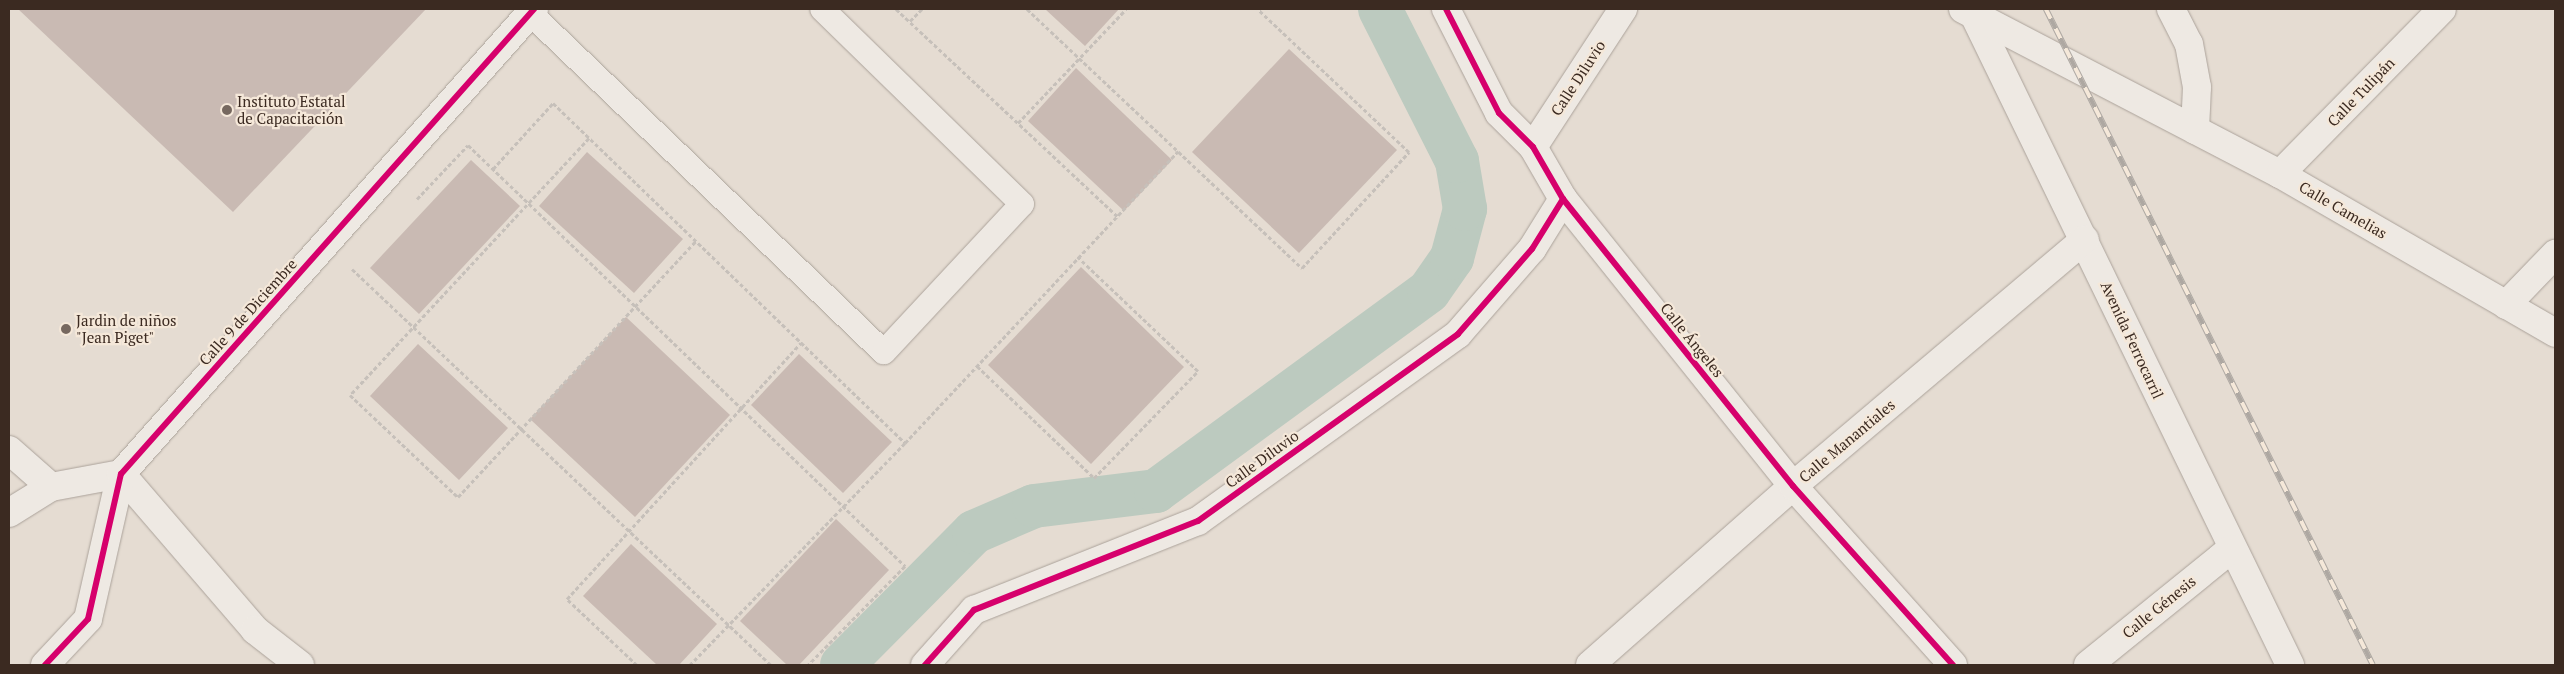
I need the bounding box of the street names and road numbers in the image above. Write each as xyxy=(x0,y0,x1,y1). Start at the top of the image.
street label: Calle Diluvio xyxy=(1547,37,1609,119)
street label: Calle Tulipán xyxy=(2324,54,2398,130)
street label: Calle Camelias xyxy=(2296,178,2390,242)
street label: Calle 9 de Diciembre xyxy=(195,255,301,369)
street label: Avenida Ferrocarril xyxy=(2097,278,2167,402)
street label: Calle Ángeles xyxy=(1656,299,1728,381)
street label: Calle Manantiales xyxy=(1795,396,1899,486)
street label: Calle Diluvio xyxy=(1222,426,1302,492)
street label: Calle Génesis xyxy=(2119,572,2199,642)

